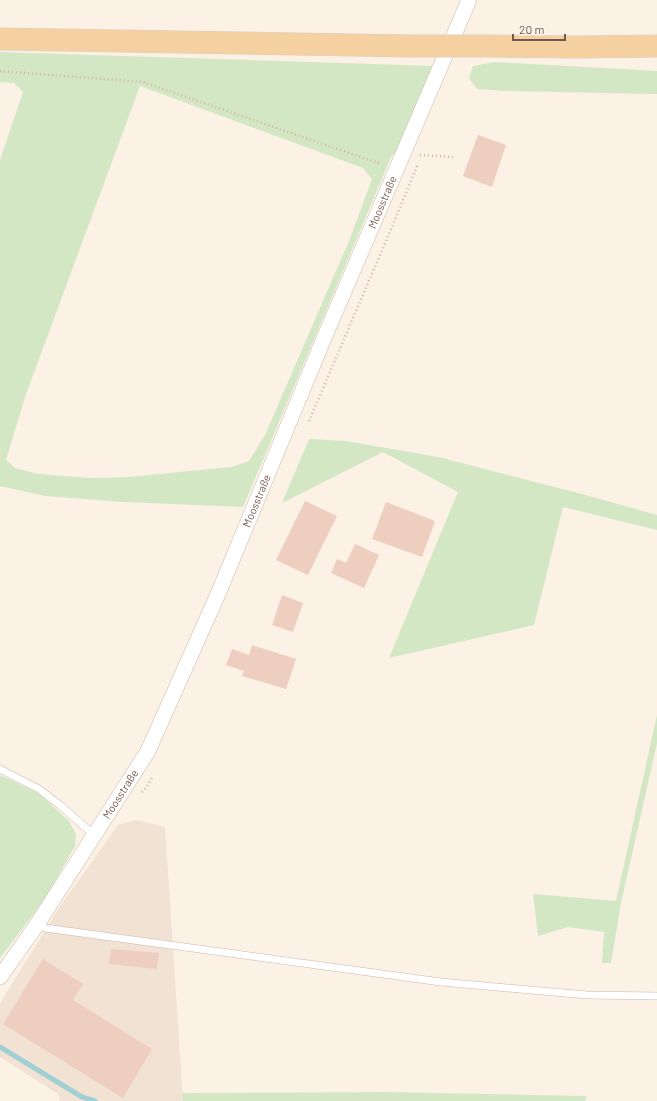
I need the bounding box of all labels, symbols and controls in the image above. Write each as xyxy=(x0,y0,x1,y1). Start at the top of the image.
scale bar xyxy=(513,16,565,42)
text: 20 m xyxy=(519,22,545,36)
street label: Moosstraße xyxy=(365,174,399,230)
street label: Moosstraße xyxy=(239,472,273,529)
street label: Moosstraße xyxy=(99,767,141,821)

